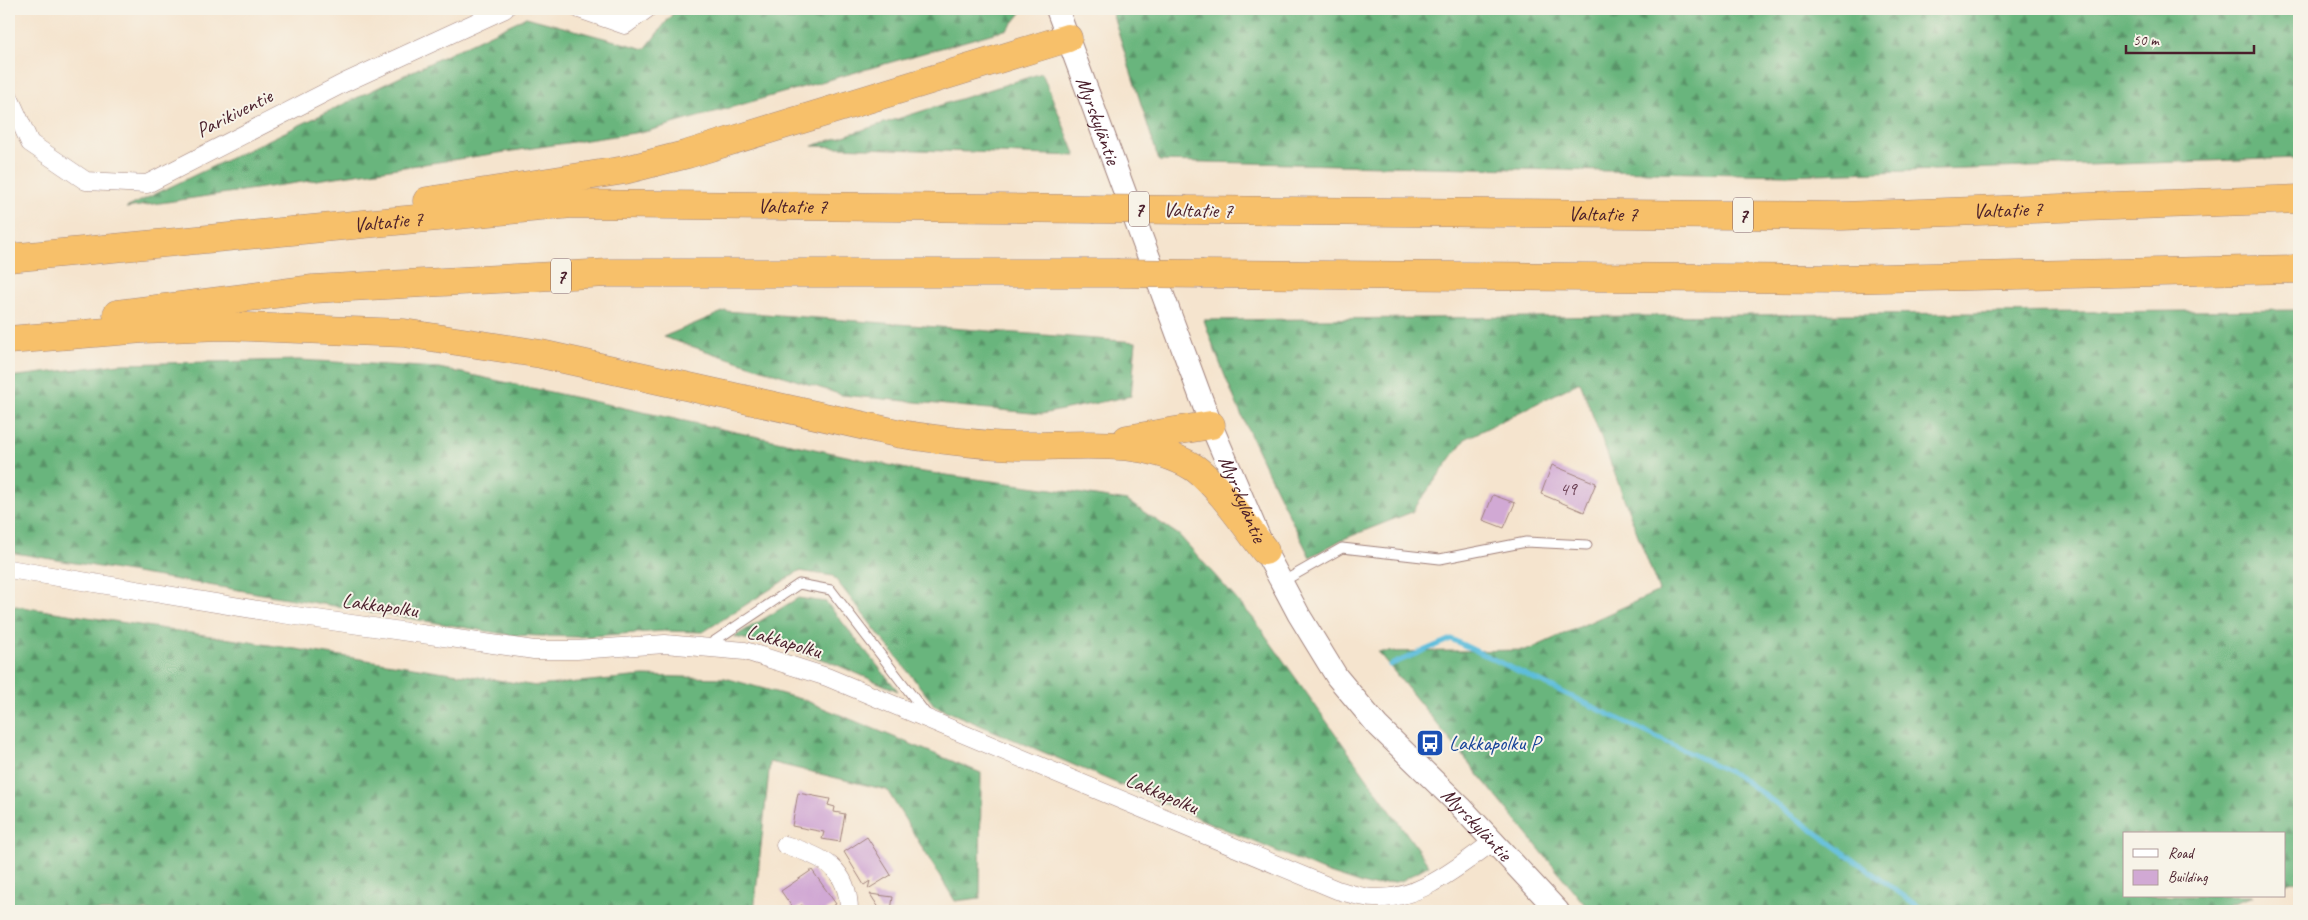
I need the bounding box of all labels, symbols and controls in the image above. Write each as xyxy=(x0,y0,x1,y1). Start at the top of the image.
scale bar xyxy=(2126,22,2253,54)
text: 50 m xyxy=(2133,31,2160,50)
street label: Myrskyläntie xyxy=(1070,73,1127,169)
street label: Parikiventie xyxy=(192,82,278,143)
road number: 7 xyxy=(1129,192,1149,226)
street label: Valtatie 7 xyxy=(757,193,829,219)
street label: Valtatie 7 xyxy=(1973,195,2045,224)
street label: Valtatie 7 xyxy=(1163,196,1235,224)
road number: 7 xyxy=(1733,198,1753,232)
street label: Valtatie 7 xyxy=(1568,200,1639,227)
street label: Valtatie 7 xyxy=(352,205,426,238)
road number: 7 xyxy=(551,258,571,294)
street label: Myrskyläntie xyxy=(1213,452,1273,547)
house number: 49 xyxy=(1559,477,1578,501)
street label: Lakkapolku xyxy=(340,587,421,623)
street label: Lakkapolku xyxy=(744,618,825,664)
bus stop icon: Lakkapolku P xyxy=(1415,728,1445,758)
place label: Lakkapolku P xyxy=(1449,730,1543,756)
street label: Lakkapolku xyxy=(1122,766,1203,820)
street label: Myrskyläntie xyxy=(1436,782,1518,867)
legend xyxy=(2123,832,2286,898)
text: Road xyxy=(2168,844,2195,863)
text: Building xyxy=(2168,868,2208,887)

